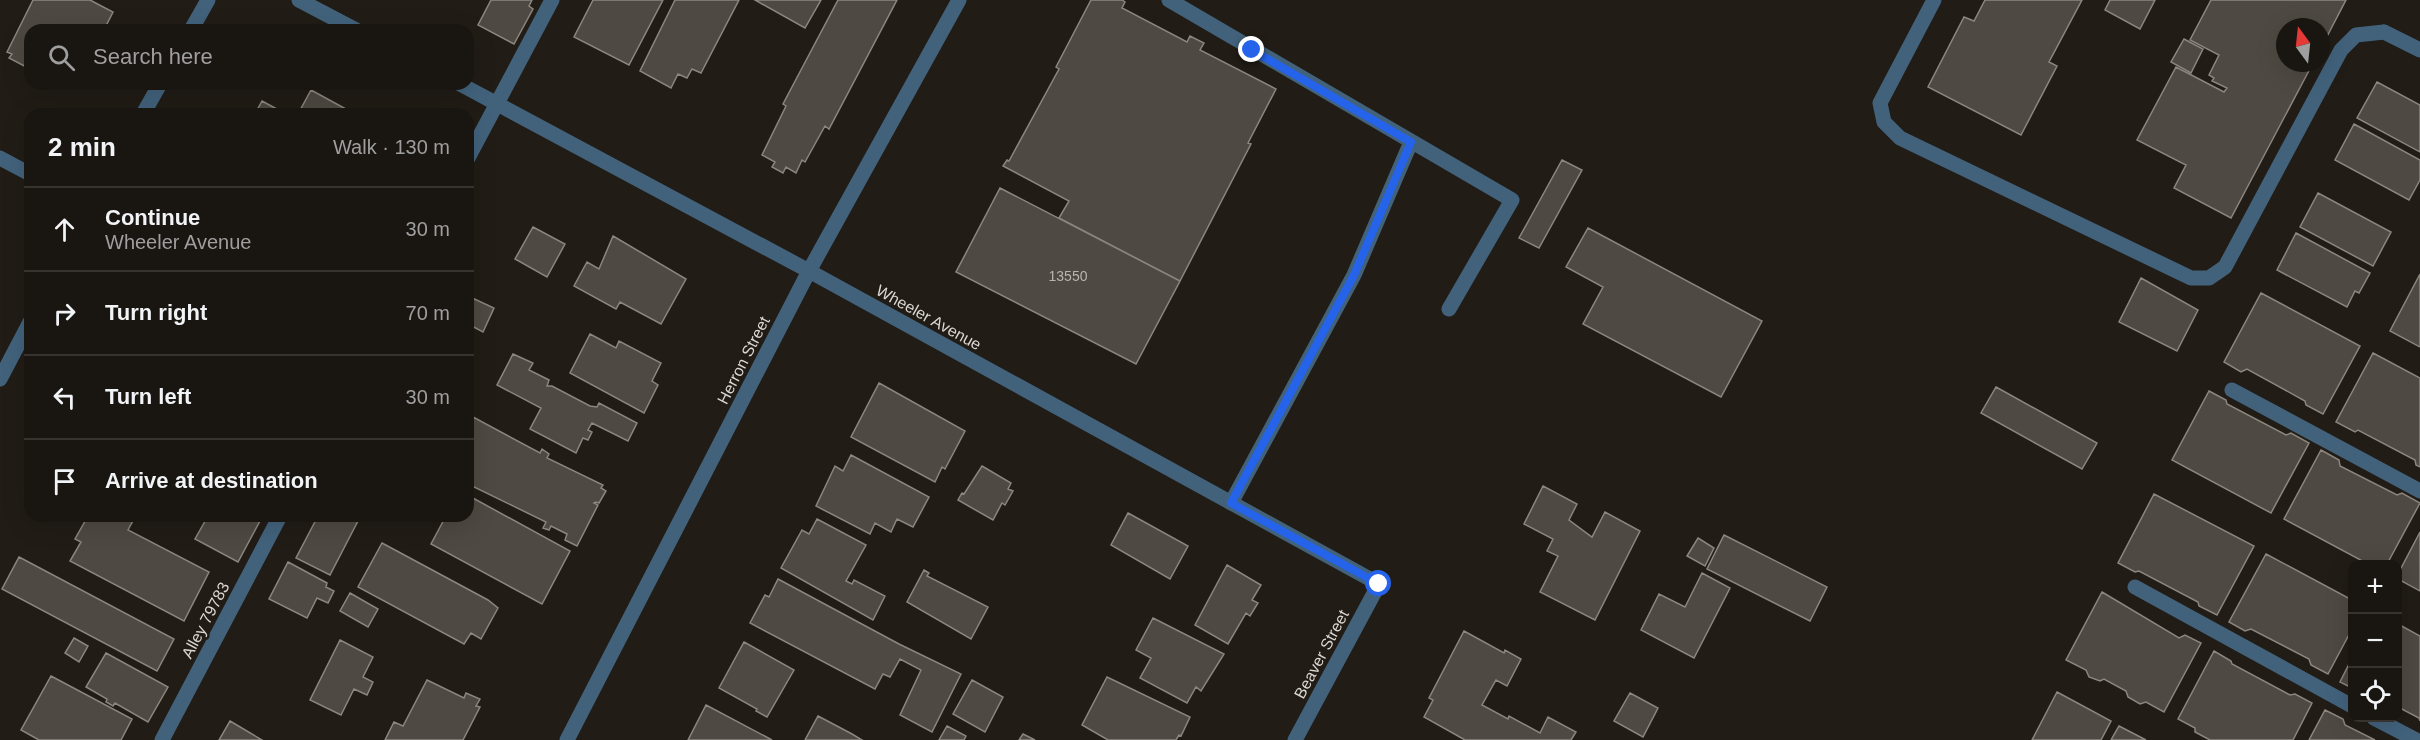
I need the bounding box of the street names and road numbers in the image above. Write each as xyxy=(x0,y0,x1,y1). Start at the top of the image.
street label: Wheeler Avenue xyxy=(873,282,984,353)
street label: Herron Street xyxy=(714,313,773,407)
street label: Alley 79783 xyxy=(178,579,233,661)
street label: Beaver Street xyxy=(1291,607,1352,701)

